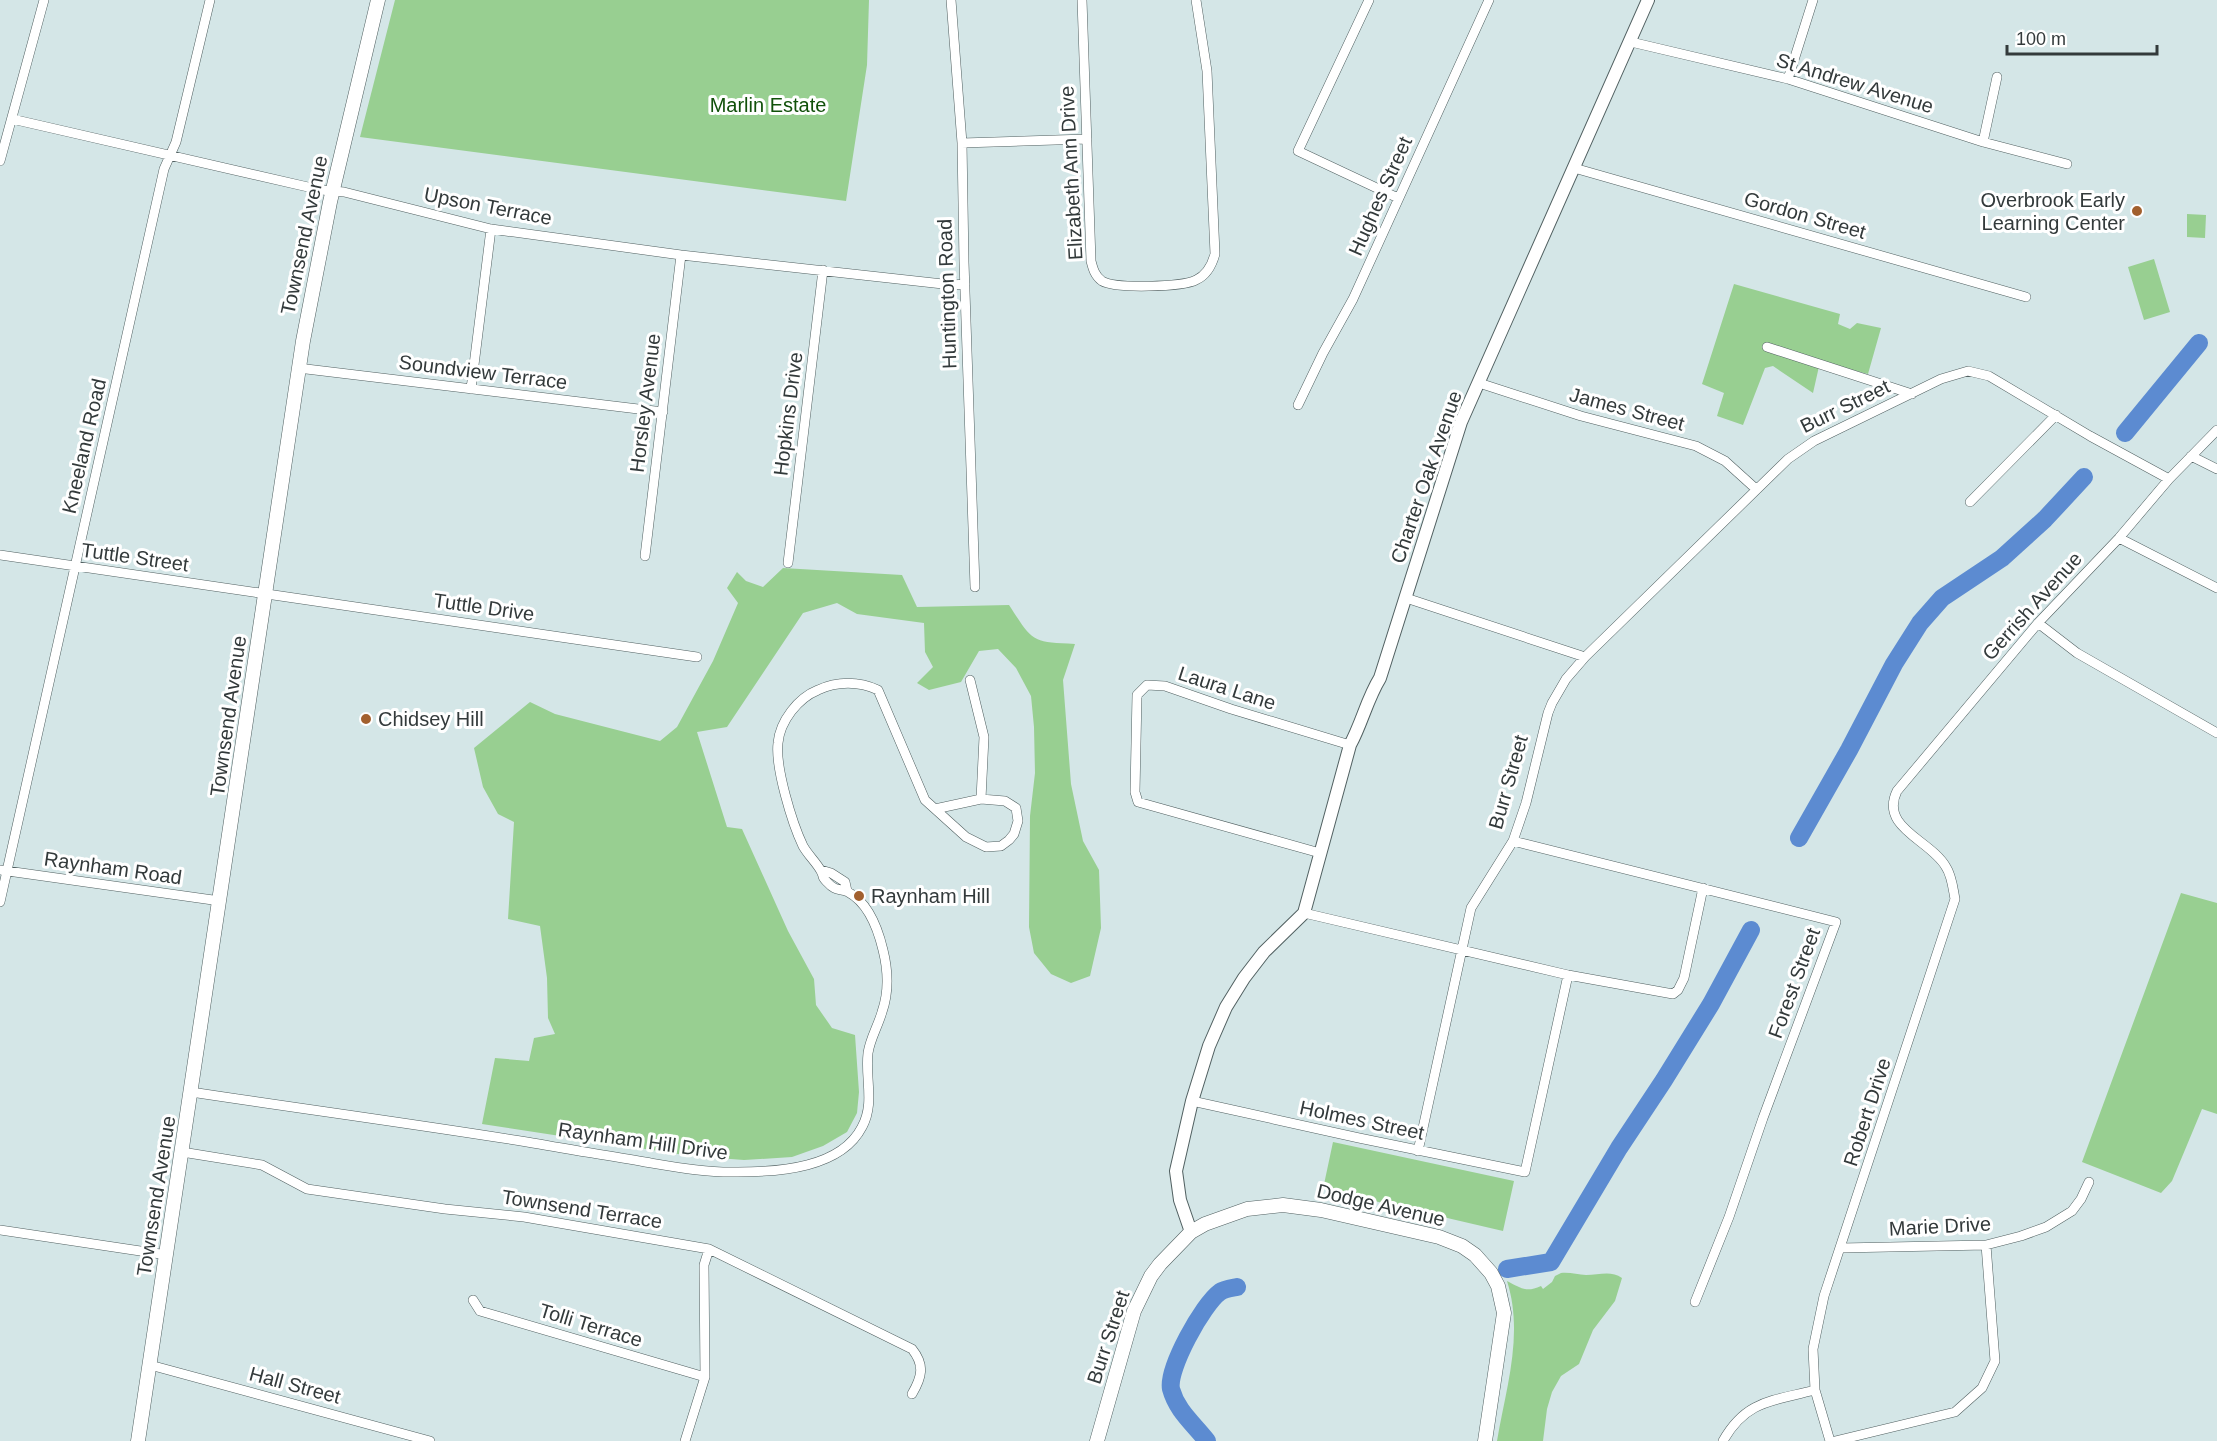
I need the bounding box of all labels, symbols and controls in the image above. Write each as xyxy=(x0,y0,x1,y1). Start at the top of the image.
scale bar xyxy=(2007,18,2157,56)
text: 100 m xyxy=(2016,29,2066,49)
street label: St Andrew Avenue xyxy=(1774,49,1936,117)
street label: Elizabeth Ann Drive xyxy=(1055,85,1087,261)
park label: Marlin Estate xyxy=(710,94,826,116)
street label: Hughes Street xyxy=(1344,133,1416,259)
street label: Townsend Avenue xyxy=(276,153,332,317)
street label: Upson Terrace xyxy=(422,183,554,229)
street label: Gordon Street xyxy=(1742,187,1869,243)
place label: Overbrook Early Learning Center xyxy=(1981,189,2125,234)
marker: Overbrook Early Learning Center xyxy=(2130,204,2144,218)
street label: Huntington Road xyxy=(933,219,961,369)
street label: Horsley Avenue xyxy=(626,332,664,474)
street label: Soundview Terrace xyxy=(397,351,569,393)
street label: Hopkins Drive xyxy=(769,351,807,477)
street label: Burr Street xyxy=(1797,375,1894,437)
street label: Kneeland Road xyxy=(58,376,110,516)
street label: James Street xyxy=(1567,383,1687,435)
street label: Charter Oak Avenue xyxy=(1386,388,1466,566)
street label: Tuttle Street xyxy=(80,539,191,575)
street label: Gerrish Avenue xyxy=(1978,548,2086,664)
street label: Tuttle Drive xyxy=(432,589,536,625)
street label: Townsend Avenue xyxy=(206,634,250,798)
street label: Laura Lane xyxy=(1175,662,1279,714)
place label: Chidsey Hill xyxy=(378,708,484,730)
marker: Chidsey Hill xyxy=(359,712,373,726)
street label: Burr Street xyxy=(1484,732,1532,832)
street label: Raynham Road xyxy=(43,847,183,889)
place label: Raynham Hill xyxy=(871,885,990,907)
marker: Raynham Hill xyxy=(852,889,866,903)
street label: Forest Street xyxy=(1764,925,1824,1041)
street label: Robert Drive xyxy=(1839,1055,1895,1169)
street label: Holmes Street xyxy=(1298,1096,1427,1144)
street label: Townsend Avenue xyxy=(132,1114,180,1278)
street label: Raynham Hill Drive xyxy=(557,1118,729,1164)
street label: Dodge Avenue xyxy=(1315,1180,1447,1230)
street label: Townsend Terrace xyxy=(500,1185,664,1233)
street label: Marie Drive xyxy=(1888,1212,1992,1240)
street label: Burr Street xyxy=(1083,1287,1134,1386)
street label: Tolli Terrace xyxy=(537,1299,645,1351)
street label: Hall Street xyxy=(247,1362,343,1408)

